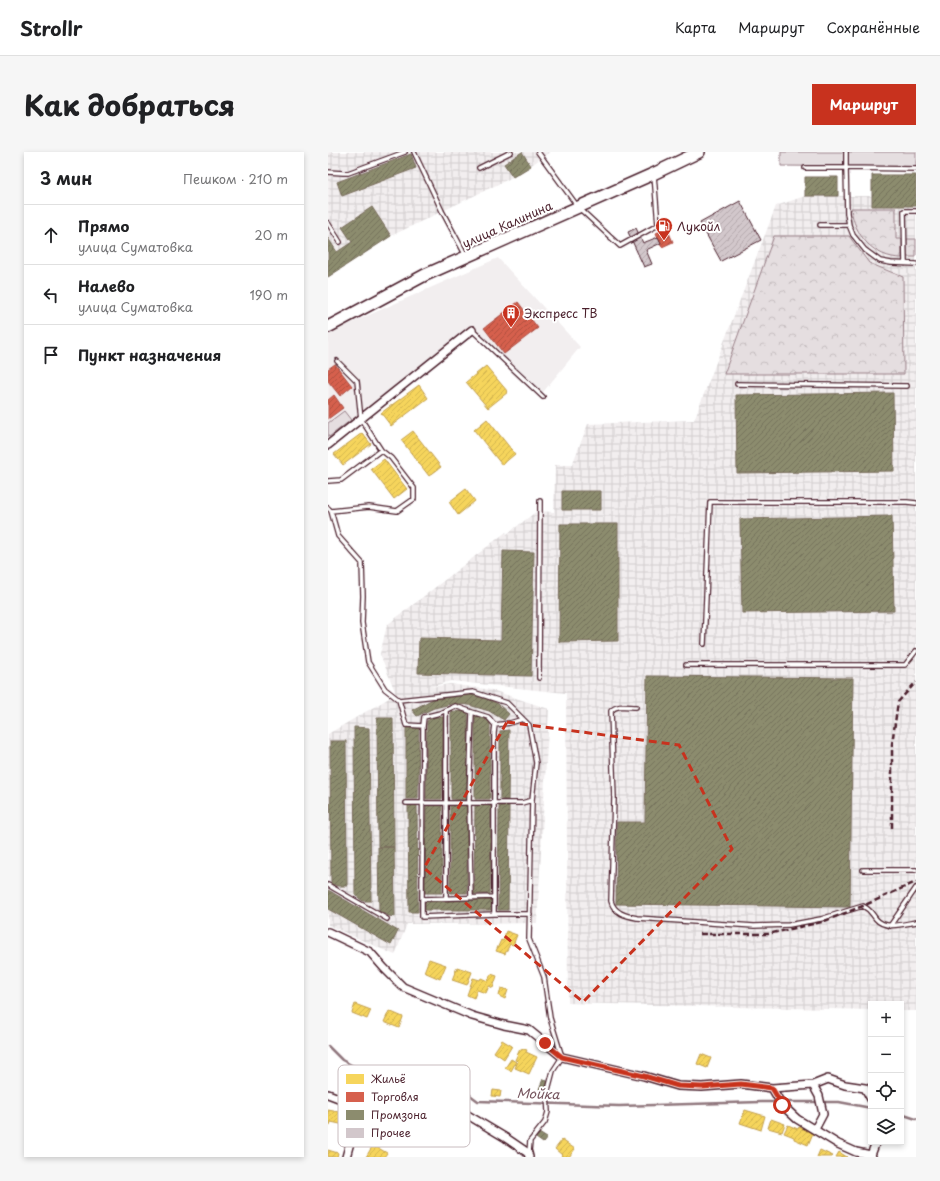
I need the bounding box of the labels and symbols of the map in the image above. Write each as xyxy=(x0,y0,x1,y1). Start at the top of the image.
street label: улица Калинина xyxy=(459,196,555,252)
fuel station icon: Лукойл xyxy=(654,216,674,241)
place label: Лукойл xyxy=(677,217,720,235)
building icon: Экспресс ТВ xyxy=(501,303,521,328)
place label: Экспресс ТВ xyxy=(524,304,597,322)
route end xyxy=(536,1034,554,1052)
legend xyxy=(338,1065,470,1147)
text: Жильё xyxy=(370,1070,406,1087)
water label: Мойка xyxy=(516,1083,561,1103)
text: Торговля xyxy=(371,1088,419,1105)
route start xyxy=(773,1096,791,1114)
text: Промзона xyxy=(371,1106,427,1123)
text: Прочее xyxy=(371,1124,411,1141)

